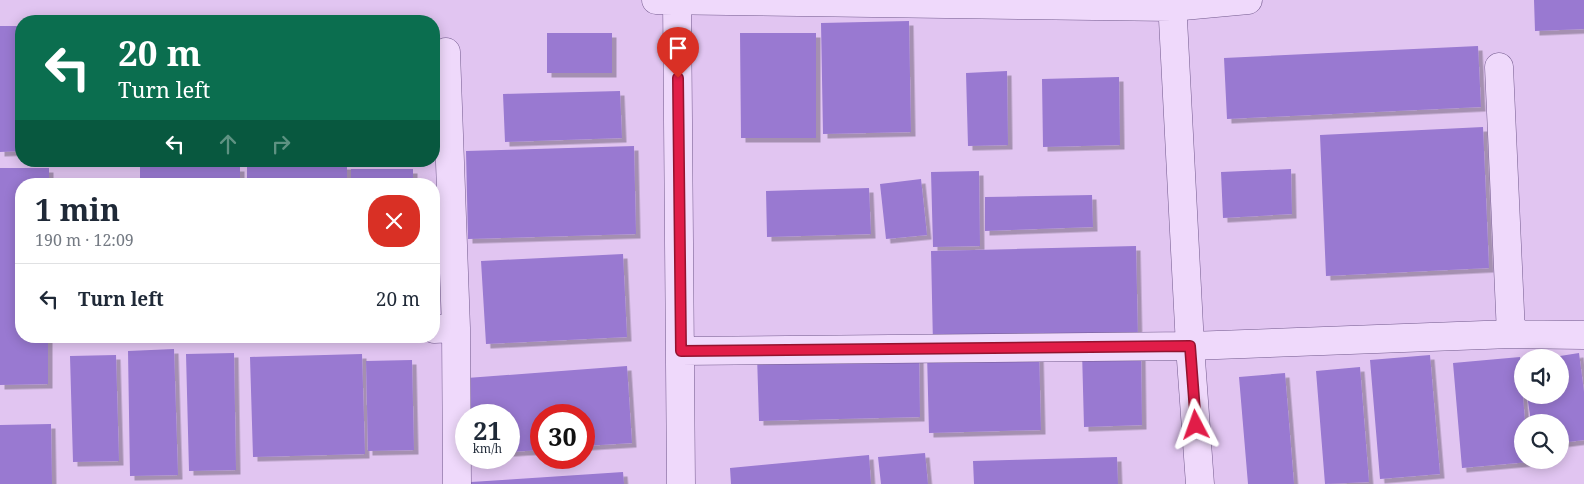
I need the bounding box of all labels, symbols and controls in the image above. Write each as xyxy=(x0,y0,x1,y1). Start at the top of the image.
pin xyxy=(657,27,699,78)
text: 20 m xyxy=(118,29,201,76)
icon: arrive xyxy=(664,34,692,62)
icon: left xyxy=(35,35,100,100)
text: Turn left xyxy=(118,74,210,104)
icon: left xyxy=(161,130,189,158)
icon: ahead xyxy=(214,130,242,158)
icon: right xyxy=(267,130,295,158)
text: 1 min xyxy=(35,189,120,230)
button: close xyxy=(368,195,420,247)
text: 190 m · 12:09 xyxy=(35,229,134,251)
icon: left xyxy=(35,285,63,313)
text: Turn left xyxy=(78,286,164,312)
text: 20 m xyxy=(376,286,420,312)
map controls xyxy=(1514,349,1569,469)
button: sound xyxy=(1514,349,1569,404)
position arrow xyxy=(1169,398,1221,450)
speed limit sign: 30 xyxy=(530,404,595,469)
text: 21 xyxy=(473,413,502,447)
button: search xyxy=(1514,414,1569,469)
text: km/h xyxy=(473,440,502,457)

